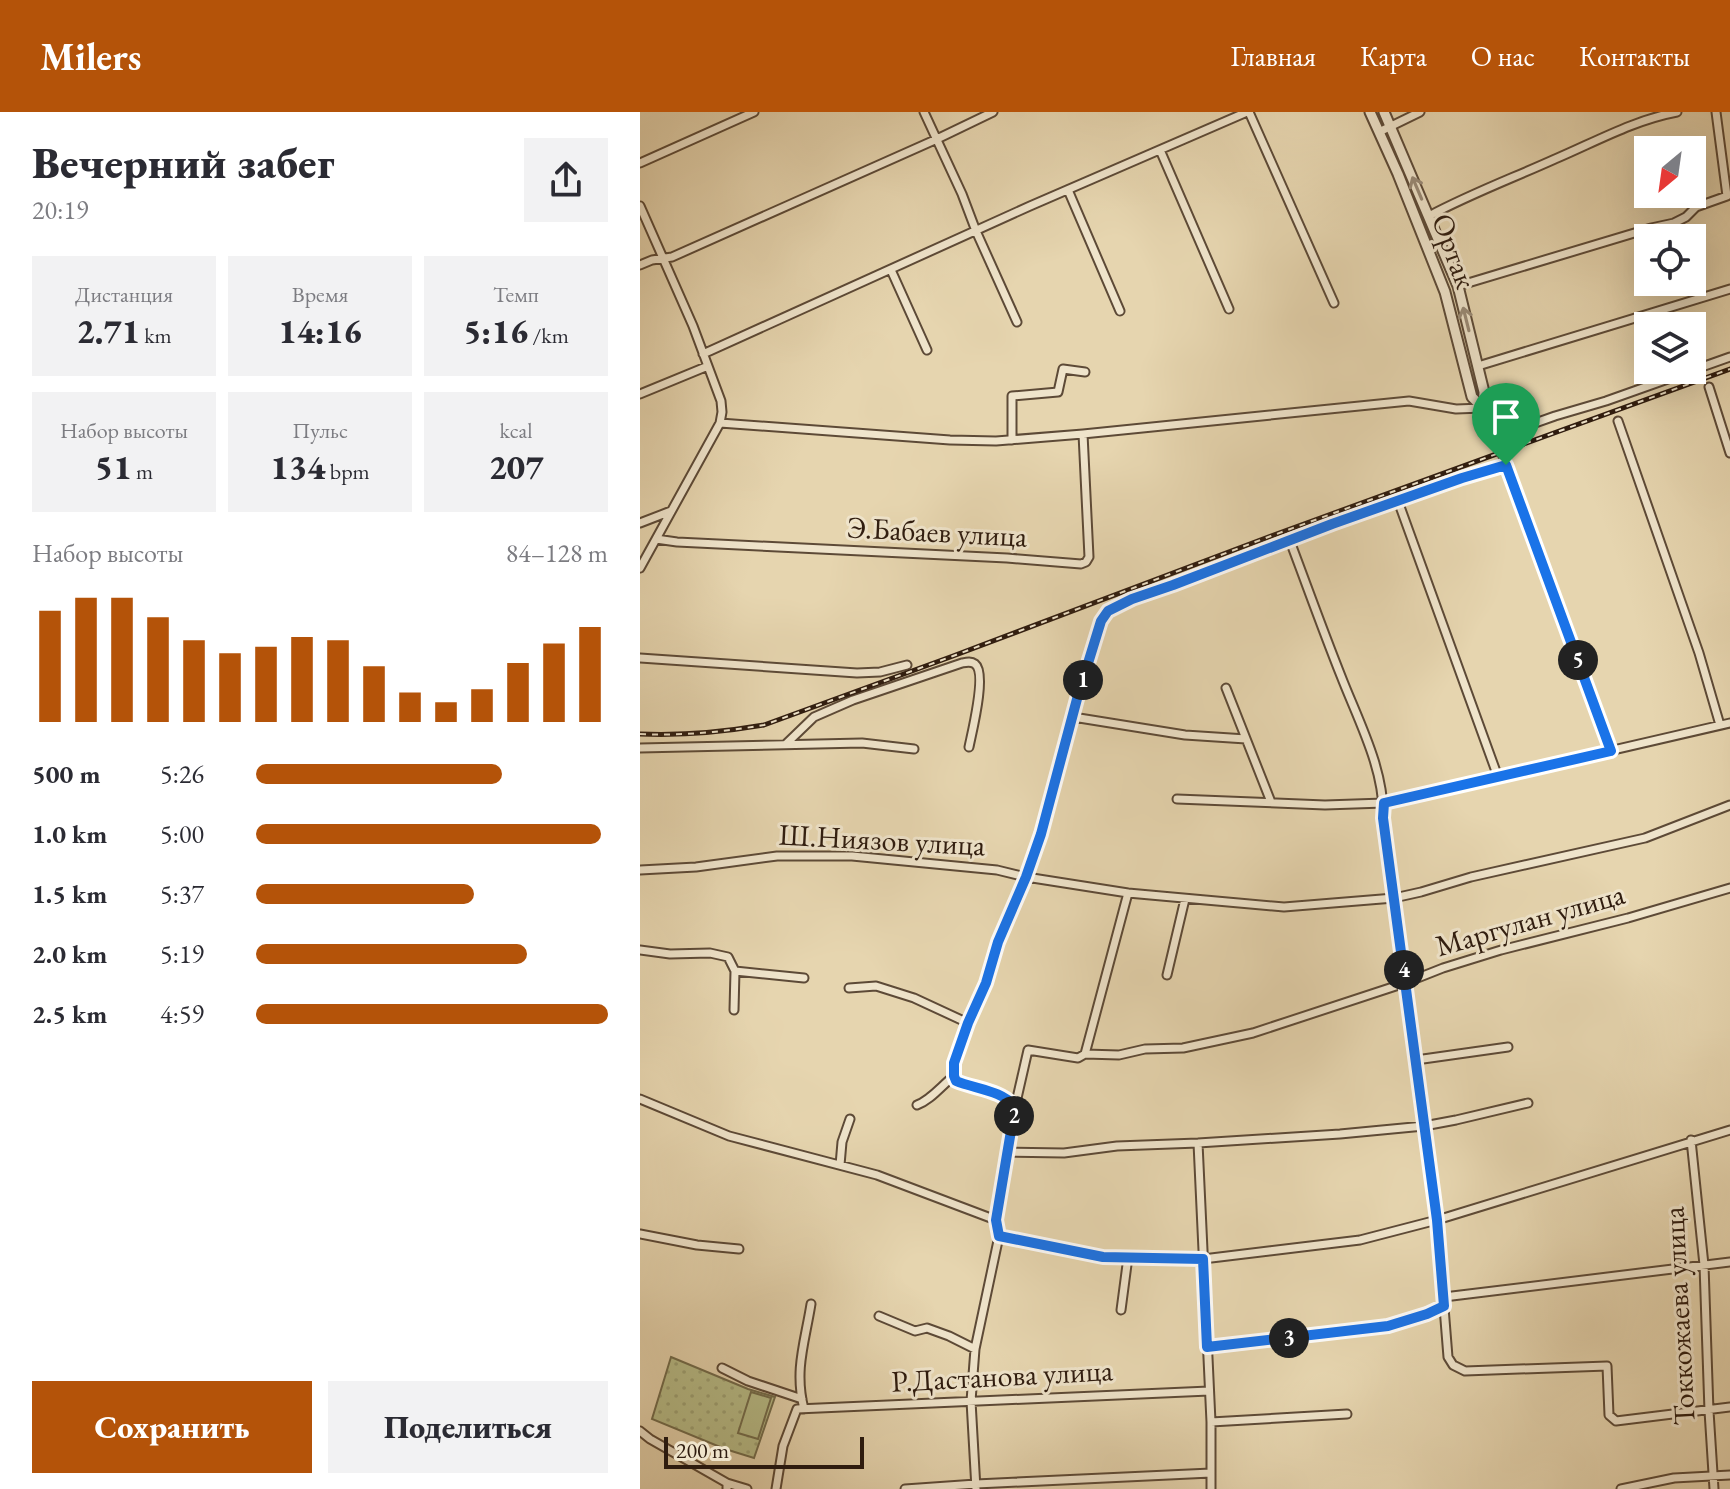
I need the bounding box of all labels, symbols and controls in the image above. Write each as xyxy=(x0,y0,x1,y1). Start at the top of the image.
text: Milers xyxy=(40,32,142,81)
text: Главная xyxy=(1231,38,1316,74)
text: Карта xyxy=(1360,38,1427,74)
text: О нас xyxy=(1471,38,1535,74)
text: Контакты xyxy=(1579,38,1690,74)
text: Вечерний забег xyxy=(32,134,335,191)
north arrow xyxy=(1634,136,1706,208)
map controls xyxy=(1634,136,1706,384)
button: share xyxy=(524,138,608,222)
one-way arrow xyxy=(1409,176,1424,201)
text: 20:19 xyxy=(32,193,88,227)
street label: Ортак xyxy=(1423,208,1486,294)
button: locate xyxy=(1634,224,1706,296)
text: Дистанция xyxy=(75,280,173,309)
text: Время xyxy=(292,280,348,309)
text: Темп xyxy=(493,280,539,309)
one-way arrow xyxy=(1458,307,1473,333)
text: 2.71 xyxy=(76,309,140,353)
text: 14:16 xyxy=(278,309,362,353)
text: 5:16 xyxy=(463,309,528,353)
button: layers xyxy=(1634,312,1706,384)
text: km xyxy=(140,321,172,350)
text: /km xyxy=(528,321,569,350)
pin xyxy=(1472,383,1540,465)
icon: arrive xyxy=(1484,395,1528,439)
text: Набор высоты xyxy=(60,416,188,445)
text: Пульс xyxy=(292,416,348,445)
text: kcal xyxy=(499,416,533,445)
text: 51 xyxy=(95,445,132,489)
text: 134 xyxy=(270,445,325,489)
text: 207 xyxy=(488,445,544,489)
text: m xyxy=(132,457,153,486)
text: bpm xyxy=(325,457,370,486)
street label: Э.Бабаев улица xyxy=(846,507,1028,556)
text: Набор высоты xyxy=(32,536,183,570)
text: 84–128 m xyxy=(506,536,608,570)
pin: 5 xyxy=(1558,640,1598,680)
text: 5 xyxy=(1572,645,1584,674)
pin: 1 xyxy=(1063,660,1103,700)
text: 1 xyxy=(1077,665,1089,694)
text: 500 m xyxy=(32,757,100,791)
text: 5:26 xyxy=(160,757,204,791)
street label: Ш.Ниязов улица xyxy=(778,815,986,864)
text: 1.0 km xyxy=(32,817,107,851)
text: 5:00 xyxy=(160,817,204,851)
street label: Маргулан улица xyxy=(1431,874,1629,965)
text: 1.5 km xyxy=(32,877,107,911)
text: 5:37 xyxy=(160,877,204,911)
text: 2.0 km xyxy=(32,937,107,971)
text: 5:19 xyxy=(160,937,204,971)
pin: 4 xyxy=(1384,950,1424,990)
text: 4 xyxy=(1398,955,1410,984)
text: 2.5 km xyxy=(32,997,107,1031)
text: 4:59 xyxy=(160,997,204,1031)
pin: 2 xyxy=(994,1096,1034,1136)
text: 2 xyxy=(1008,1101,1020,1130)
street label: Токкожаева улица xyxy=(1653,1206,1704,1426)
pin: 3 xyxy=(1269,1318,1309,1358)
text: 3 xyxy=(1283,1323,1295,1352)
street label: Р.Дастанова улица xyxy=(890,1350,1114,1401)
button: Сохранить xyxy=(32,1381,312,1473)
button: Поделиться xyxy=(328,1381,608,1473)
scale bar xyxy=(664,1433,864,1469)
text: 200 m xyxy=(676,1436,729,1465)

